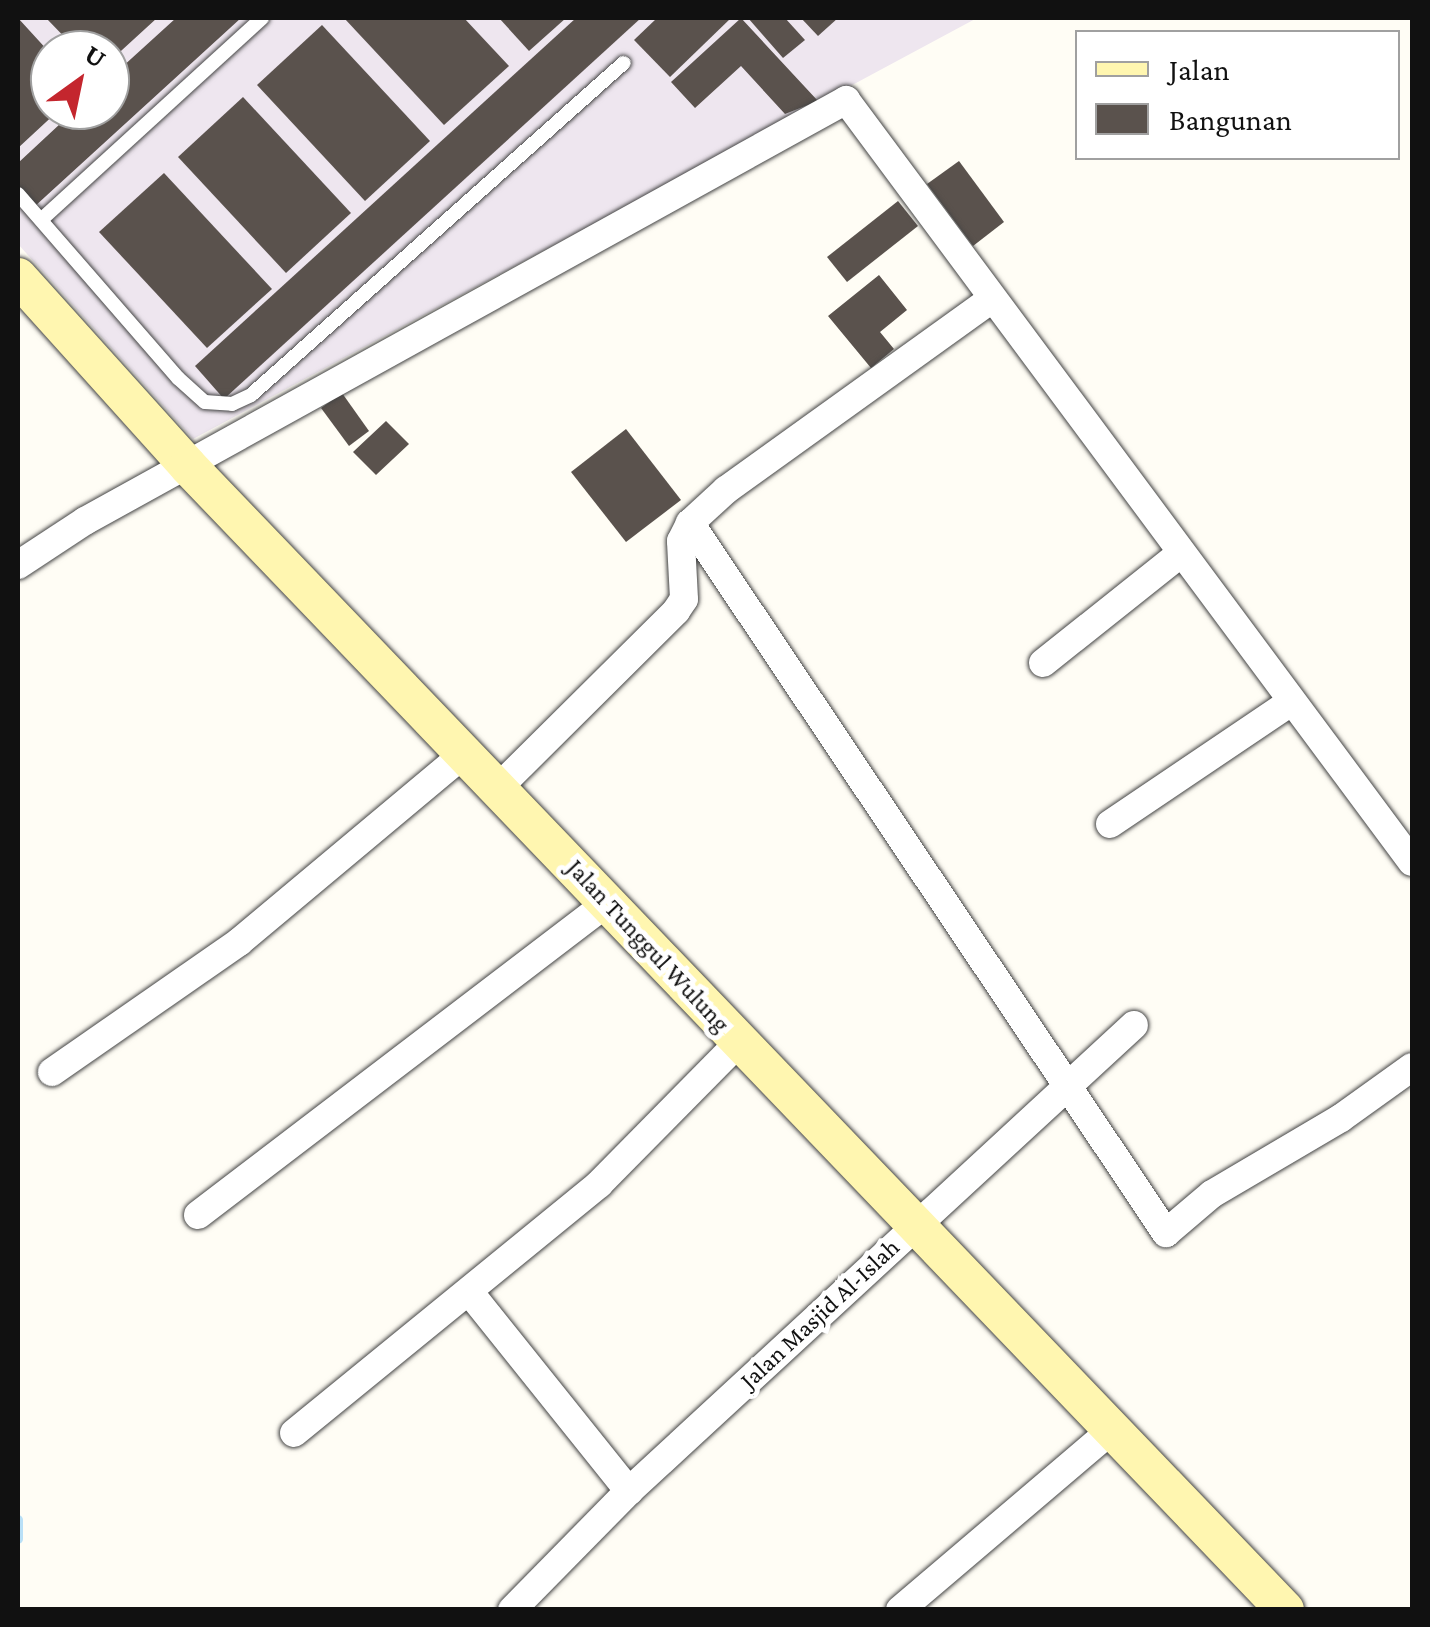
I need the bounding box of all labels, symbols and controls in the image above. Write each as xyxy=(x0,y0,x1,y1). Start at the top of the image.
north arrow xyxy=(30,30,130,130)
legend xyxy=(1075,30,1400,160)
text: U xyxy=(79,38,112,74)
text: Jalan xyxy=(1169,53,1230,86)
text: Bangunan xyxy=(1169,103,1292,136)
street label: Jalan Tunggul Wulung xyxy=(560,853,736,1039)
street label: Jalan Masjid Al-Islah xyxy=(734,1233,906,1395)

